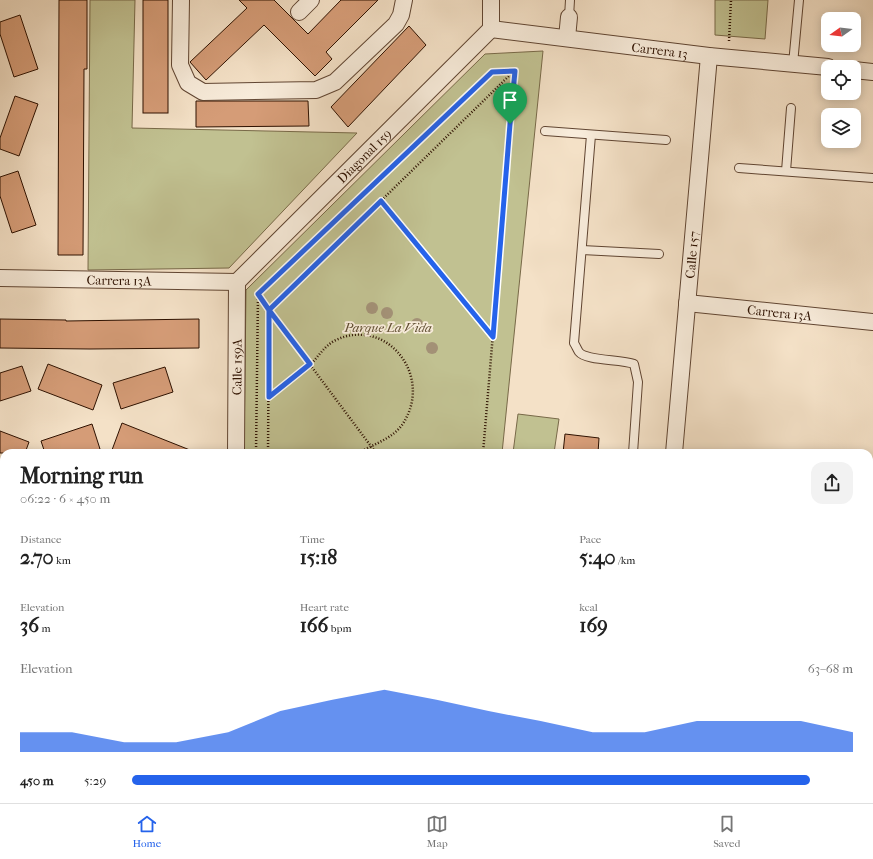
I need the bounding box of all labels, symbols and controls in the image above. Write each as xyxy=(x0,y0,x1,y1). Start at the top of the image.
north arrow xyxy=(821,12,861,52)
map controls xyxy=(821,12,861,148)
street label: Carrera 13 xyxy=(631,39,689,61)
button: locate xyxy=(821,60,861,100)
pin xyxy=(493,83,527,124)
icon: arrive xyxy=(499,89,521,111)
button: layers xyxy=(821,108,861,148)
street label: Diagonal 159 xyxy=(334,125,394,186)
street label: Calle 157 xyxy=(682,230,701,279)
street label: Carrera 13A xyxy=(86,272,152,288)
street label: Carrera 13A xyxy=(746,302,813,323)
park label: Parque La Vida xyxy=(343,320,432,335)
street label: Calle 159A xyxy=(229,338,244,395)
button: share xyxy=(811,462,853,504)
text: Morning run xyxy=(20,463,143,489)
text: 06:22 · 6 × 450 m xyxy=(20,491,110,506)
text: Distance xyxy=(20,533,61,546)
text: Time xyxy=(300,533,325,546)
text: Pace xyxy=(579,533,601,546)
text: 2.70 xyxy=(20,546,54,569)
text: 15:18 xyxy=(300,546,337,569)
text: 5:40 xyxy=(579,546,616,569)
text: km xyxy=(54,554,71,567)
text: /km xyxy=(616,554,636,567)
text: Elevation xyxy=(20,601,64,614)
text: Heart rate xyxy=(300,601,349,614)
text: kcal xyxy=(579,601,598,614)
text: 36 xyxy=(20,614,39,637)
text: 166 xyxy=(300,614,328,637)
text: 169 xyxy=(579,614,608,637)
text: m xyxy=(39,622,51,635)
text: bpm xyxy=(328,622,352,635)
text: Elevation xyxy=(20,661,73,676)
text: 63–68 m xyxy=(808,661,853,676)
text: 450 m xyxy=(20,773,54,788)
text: 5:29 xyxy=(84,773,106,788)
tab: Home xyxy=(133,813,161,850)
tab: Map xyxy=(426,813,448,850)
tab: Saved xyxy=(713,813,740,850)

